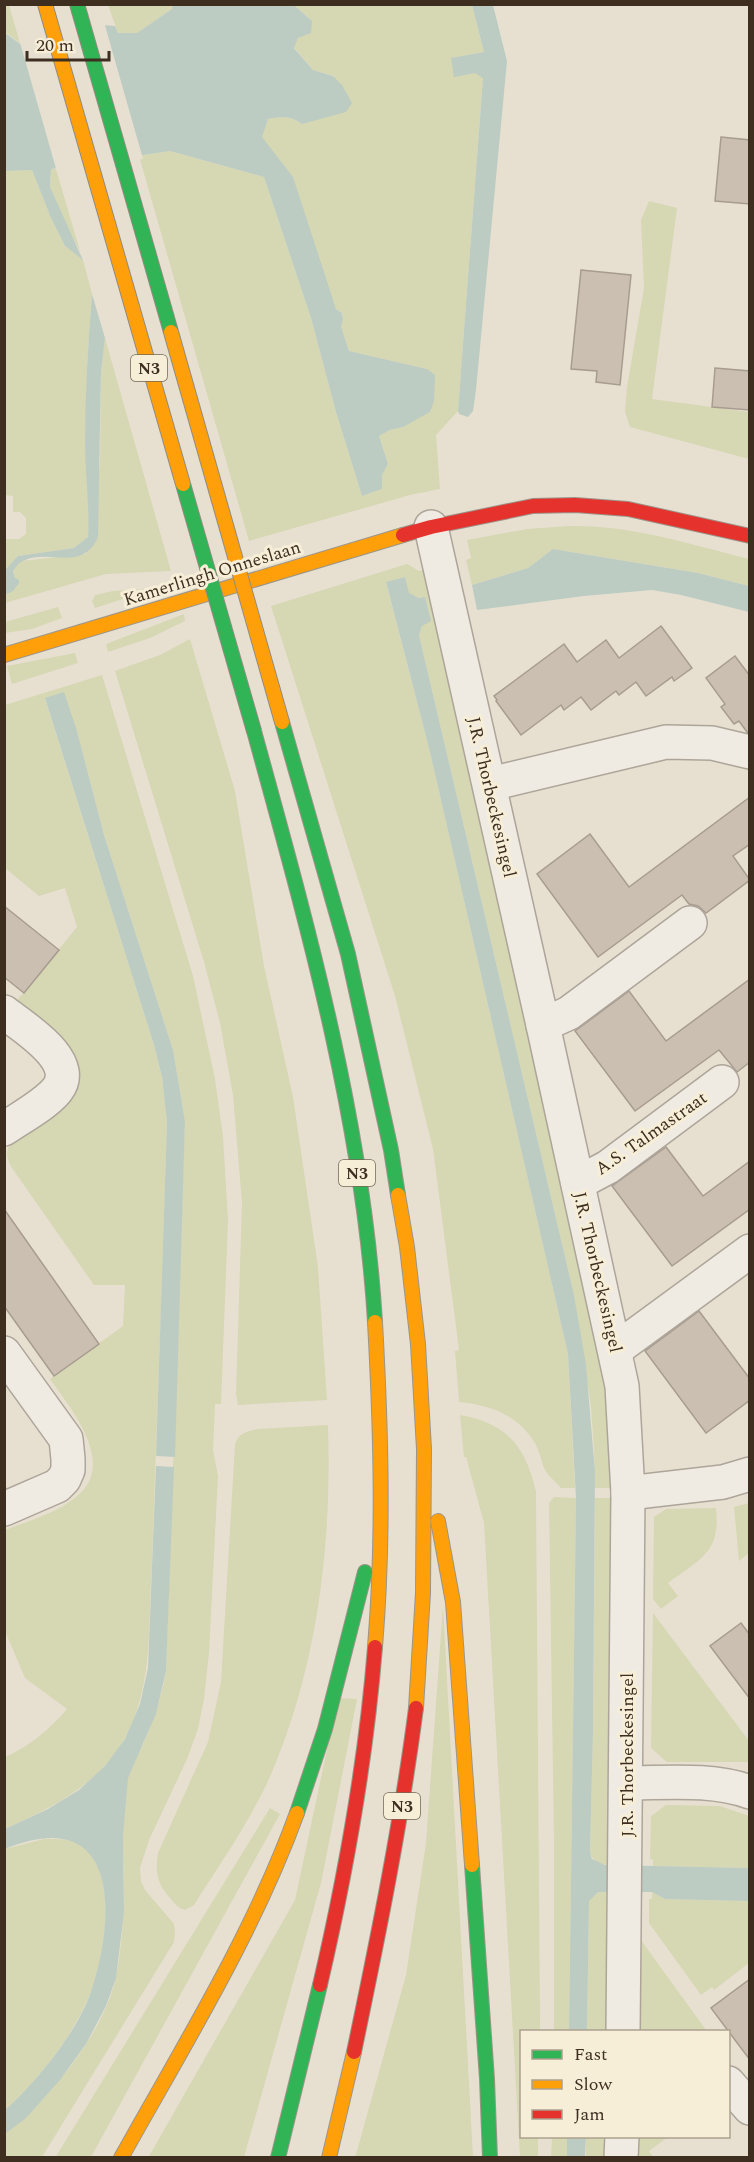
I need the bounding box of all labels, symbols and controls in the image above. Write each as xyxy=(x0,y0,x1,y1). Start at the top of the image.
scale bar xyxy=(27,24,110,62)
text: 20 m xyxy=(36,32,74,59)
road number: N3 xyxy=(131,355,167,381)
street label: Kamerlingh Onneslaan xyxy=(120,534,304,613)
street label: J.R. Thorbeckesingel xyxy=(460,714,523,880)
street label: A.S. Talmastraat xyxy=(590,1085,713,1182)
road number: N3 xyxy=(339,1160,375,1186)
street label: J.R. Thorbeckesingel xyxy=(566,1189,629,1355)
street label: J.R. Thorbeckesingel xyxy=(614,1673,641,1837)
road number: N3 xyxy=(384,1793,420,1819)
legend xyxy=(520,2030,730,2138)
text: Fast xyxy=(574,2041,607,2068)
text: Slow xyxy=(574,2071,613,2098)
text: Jam xyxy=(574,2101,605,2128)

